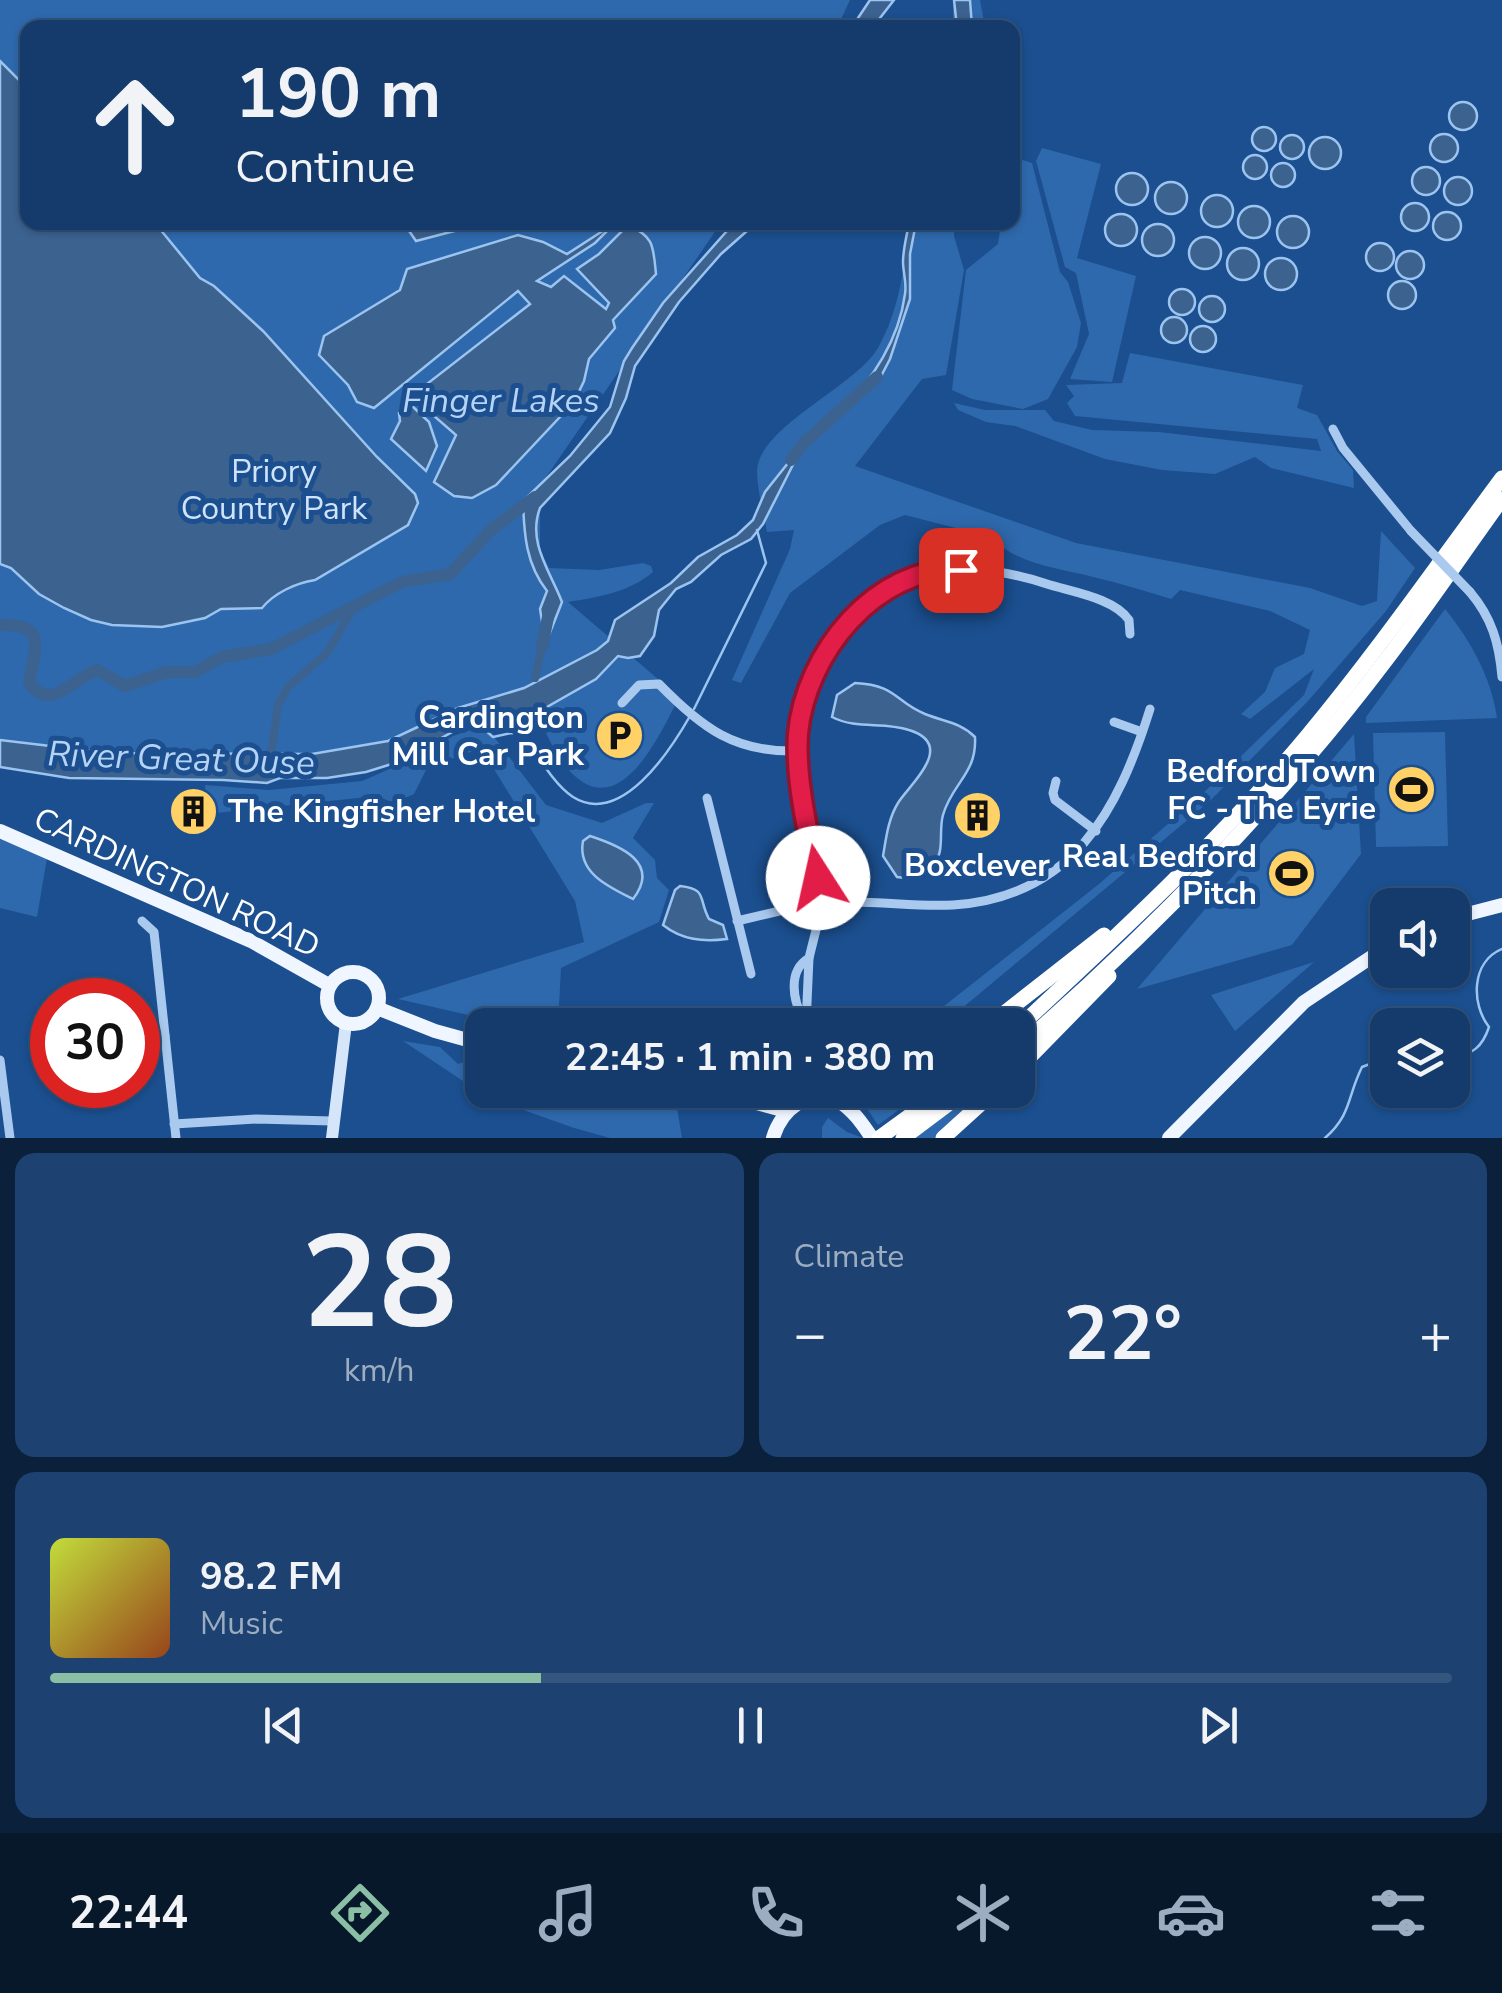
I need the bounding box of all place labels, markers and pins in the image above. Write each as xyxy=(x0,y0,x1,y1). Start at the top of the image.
pin xyxy=(919,528,1004,613)
place label: Cardington Mill Car Park xyxy=(392,696,585,776)
parking icon: Cardington Mill Car Park xyxy=(593,709,645,761)
place label: Bedford Town FC - The Eyrie xyxy=(1166,750,1376,830)
sports icon: Bedford Town FC - The Eyrie xyxy=(1385,763,1437,815)
building icon: The Kingfisher Hotel xyxy=(167,785,219,837)
building icon: Boxclever xyxy=(951,789,1003,841)
place label: The Kingfisher Hotel xyxy=(228,790,535,833)
place label: Real Bedford Pitch xyxy=(1062,835,1257,915)
place label: Boxclever xyxy=(904,844,1050,887)
sports icon: Real Bedford Pitch xyxy=(1266,848,1318,900)

